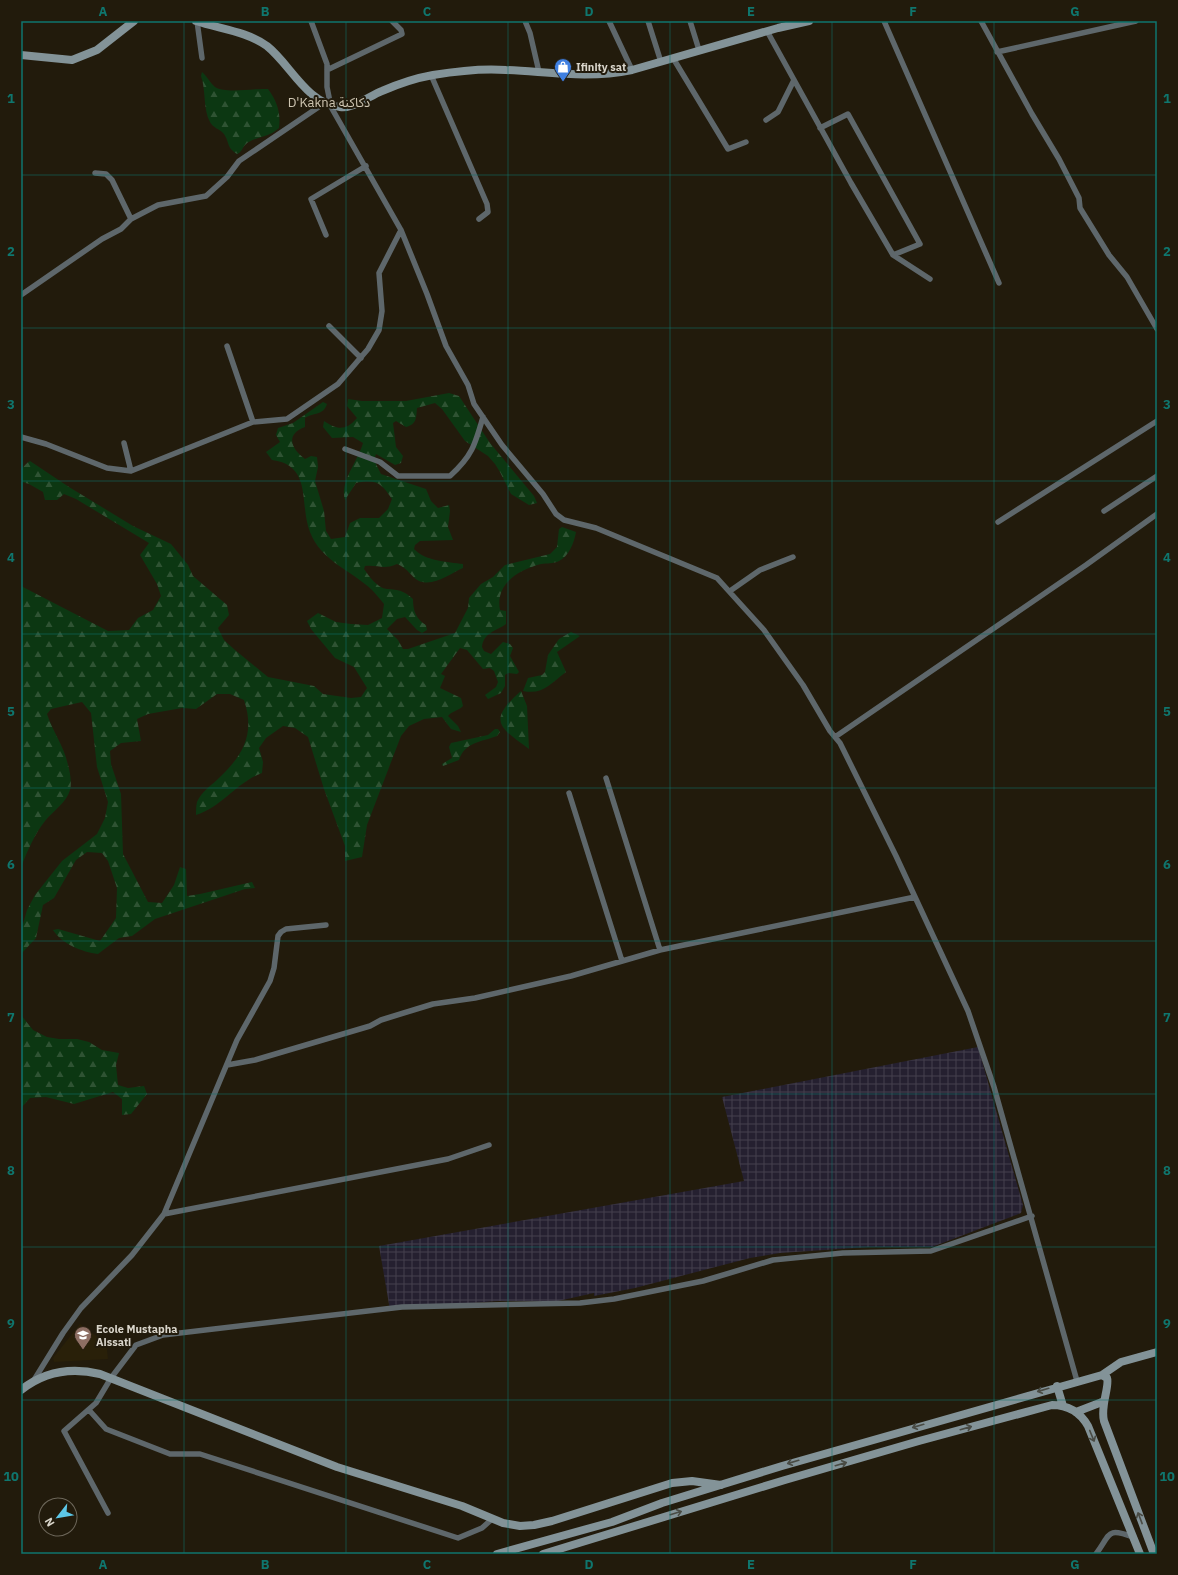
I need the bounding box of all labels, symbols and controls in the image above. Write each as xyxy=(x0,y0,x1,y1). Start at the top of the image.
text: A xyxy=(99,3,108,20)
text: B xyxy=(261,3,270,20)
text: C xyxy=(423,3,432,20)
text: D xyxy=(584,3,594,20)
text: E xyxy=(747,3,755,20)
text: F xyxy=(909,3,917,20)
text: G xyxy=(1070,3,1080,20)
shop icon: Ifinity sat xyxy=(553,57,573,82)
place label: Ifinity sat xyxy=(576,60,626,74)
text: 1 xyxy=(7,90,15,107)
text: 1 xyxy=(1163,90,1171,107)
district label: D'Kakna دكاكنة xyxy=(288,94,370,111)
text: 2 xyxy=(7,243,15,260)
text: 2 xyxy=(1163,243,1171,260)
text: 3 xyxy=(7,396,15,413)
text: 3 xyxy=(1163,396,1171,413)
text: 4 xyxy=(7,549,15,566)
text: 4 xyxy=(1163,549,1171,566)
text: 5 xyxy=(7,703,15,720)
text: 5 xyxy=(1163,703,1171,720)
text: 6 xyxy=(7,856,15,873)
text: 6 xyxy=(1163,856,1171,873)
text: 7 xyxy=(7,1009,15,1026)
text: 7 xyxy=(1163,1009,1171,1026)
text: 8 xyxy=(7,1162,15,1179)
text: 8 xyxy=(1163,1162,1171,1179)
text: 9 xyxy=(7,1315,15,1332)
text: 9 xyxy=(1163,1315,1171,1332)
place label: Ecole Mustapha Aissati xyxy=(96,1322,178,1349)
school or university icon: Ecole Mustapha Aissati xyxy=(73,1325,93,1350)
one-way arrow xyxy=(1037,1387,1050,1394)
one-way arrow xyxy=(912,1423,925,1430)
one-way arrow xyxy=(959,1424,972,1431)
one-way arrow xyxy=(1089,1429,1097,1441)
one-way arrow xyxy=(787,1459,800,1466)
one-way arrow xyxy=(834,1460,847,1467)
text: 10 xyxy=(3,1468,19,1485)
text: 10 xyxy=(1159,1468,1175,1485)
north arrow xyxy=(38,1497,78,1537)
one-way arrow xyxy=(669,1509,682,1516)
one-way arrow xyxy=(1135,1512,1143,1524)
text: N xyxy=(41,1515,57,1529)
text: A xyxy=(99,1556,108,1573)
text: B xyxy=(261,1556,270,1573)
text: C xyxy=(423,1556,432,1573)
text: D xyxy=(584,1556,594,1573)
text: E xyxy=(747,1556,755,1573)
text: F xyxy=(909,1556,917,1573)
text: G xyxy=(1070,1556,1080,1573)

